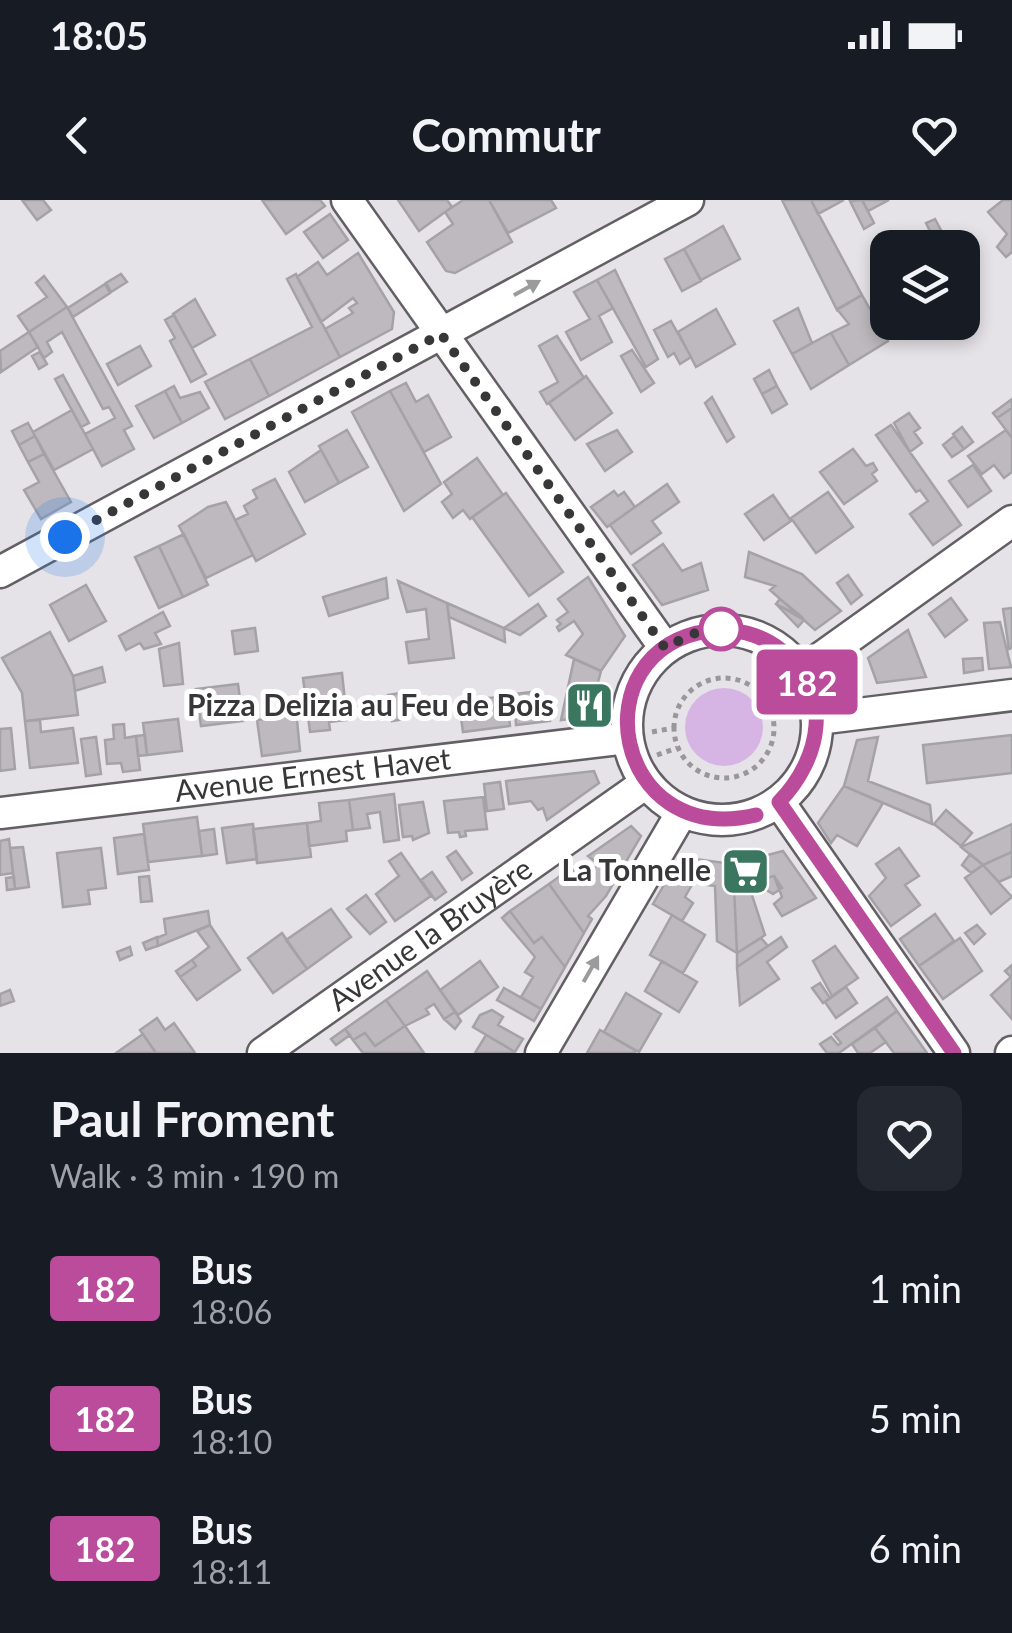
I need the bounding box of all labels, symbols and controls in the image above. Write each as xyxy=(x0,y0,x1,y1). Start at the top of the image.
text: 18:05 xyxy=(50,12,148,58)
icon: back xyxy=(50,108,105,163)
text: Commutr xyxy=(411,108,601,162)
icon: heart xyxy=(907,108,962,163)
map controls xyxy=(870,230,980,340)
button: layers xyxy=(870,230,980,340)
one-way arrow xyxy=(512,279,541,296)
your location xyxy=(40,512,90,562)
unlabelled marker xyxy=(700,608,742,650)
line badge: 182 xyxy=(750,650,864,714)
text: 182 xyxy=(777,661,837,703)
restaurant icon: Pizza Delizia au Feu de Bois xyxy=(563,680,615,732)
place label: Pizza Delizia au Feu de Bois xyxy=(187,686,554,722)
street label: Avenue Ernest Havet xyxy=(173,739,453,808)
supermarket icon: La Tonnelle xyxy=(720,845,772,897)
street label: Avenue la Bruyère xyxy=(321,849,538,1017)
place label: La Tonnelle xyxy=(561,851,711,887)
one-way arrow xyxy=(582,955,599,983)
button: heart xyxy=(857,1086,962,1191)
text: Paul Froment xyxy=(50,1090,334,1147)
text: Walk · 3 min · 190 m xyxy=(50,1156,339,1195)
text: Bus xyxy=(190,1246,253,1292)
text: 1 min xyxy=(869,1265,962,1311)
text: 182 xyxy=(75,1267,135,1309)
text: 18:06 xyxy=(190,1292,272,1331)
text: Bus xyxy=(190,1376,253,1422)
text: 5 min xyxy=(869,1395,962,1441)
text: 182 xyxy=(75,1397,135,1439)
text: 18:10 xyxy=(190,1422,272,1461)
text: Bus xyxy=(190,1506,253,1552)
text: 6 min xyxy=(869,1525,962,1571)
text: 182 xyxy=(75,1527,135,1569)
text: 18:11 xyxy=(190,1552,272,1591)

